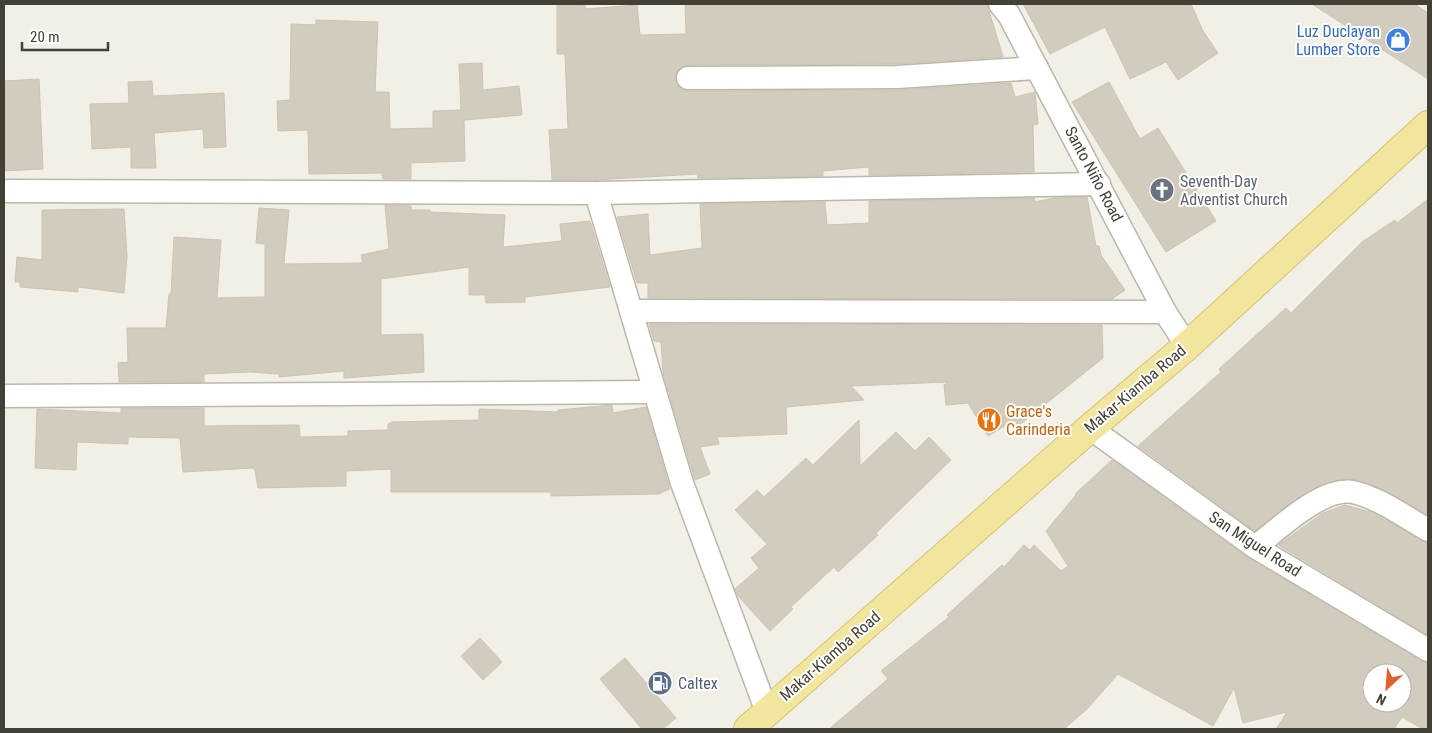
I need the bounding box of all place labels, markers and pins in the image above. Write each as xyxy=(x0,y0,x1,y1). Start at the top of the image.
place label: Luz Duclayan Lumber Store xyxy=(1296,22,1380,59)
shop icon: Luz Duclayan Lumber Store xyxy=(1385,27,1411,53)
place label: Seventh-Day Adventist Church xyxy=(1180,172,1288,209)
church icon: Seventh-Day Adventist Church xyxy=(1149,177,1175,203)
place label: Grace's Carinderia xyxy=(1006,402,1071,439)
restaurant icon: Grace's Carinderia xyxy=(976,407,1002,433)
fuel station icon: Caltex xyxy=(647,670,673,696)
place label: Caltex xyxy=(678,674,718,693)

